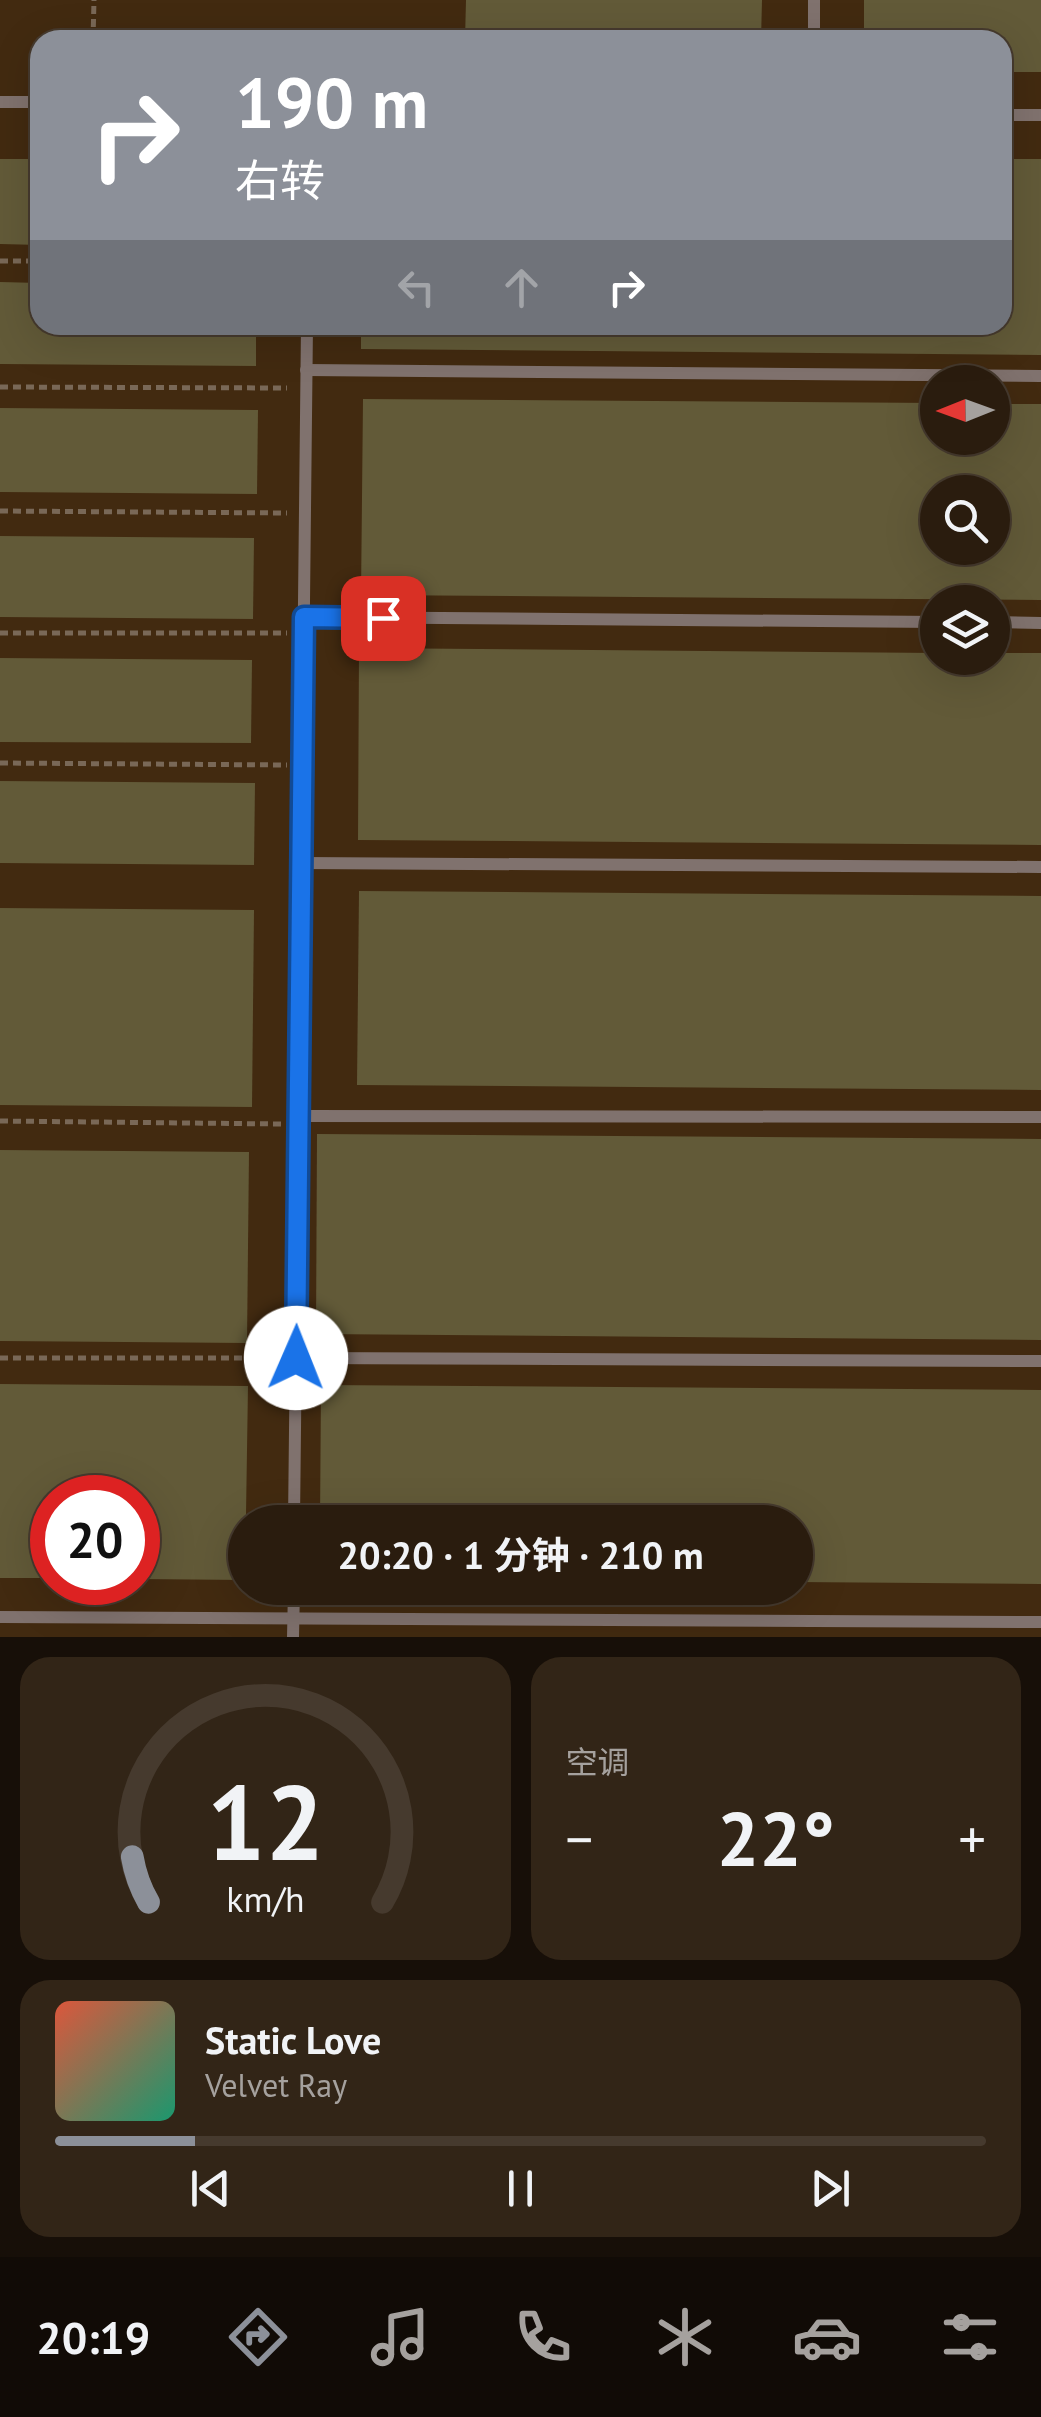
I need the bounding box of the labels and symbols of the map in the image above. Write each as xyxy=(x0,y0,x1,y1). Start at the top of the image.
north arrow xyxy=(920,365,1010,455)
pin xyxy=(341,576,426,661)
position arrow xyxy=(244,1306,348,1410)
speed limit sign: 20 xyxy=(30,1475,160,1605)

